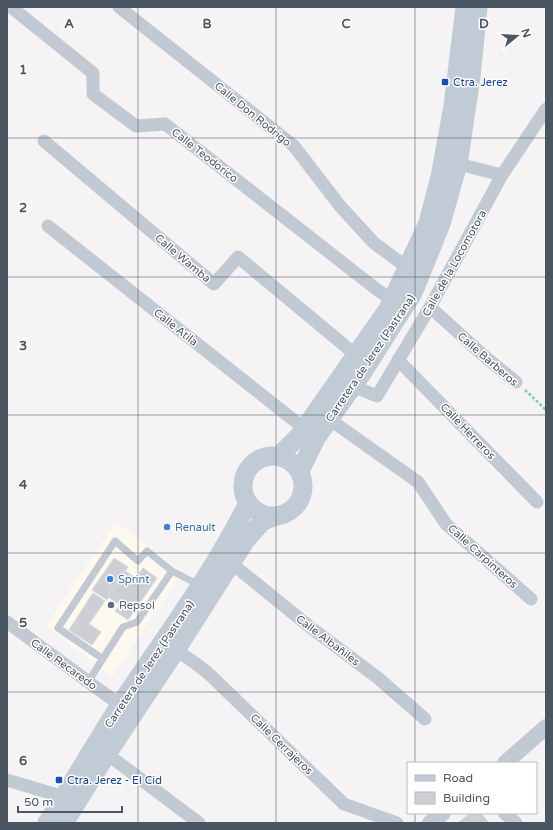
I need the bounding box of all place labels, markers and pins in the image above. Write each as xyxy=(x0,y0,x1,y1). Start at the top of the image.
place label: Ctra. Jerez xyxy=(453,76,508,89)
marker: Ctra. Jerez xyxy=(440,77,450,87)
place label: Renault xyxy=(175,521,216,534)
marker: Renault xyxy=(162,522,172,532)
place label: Sprint xyxy=(118,573,149,586)
marker: Sprint xyxy=(105,574,115,584)
place label: Repsol xyxy=(119,599,155,612)
marker: Repsol xyxy=(106,600,116,610)
place label: Ctra. Jerez - El Cid xyxy=(67,774,162,787)
marker: Ctra. Jerez - El Cid xyxy=(54,775,64,785)

